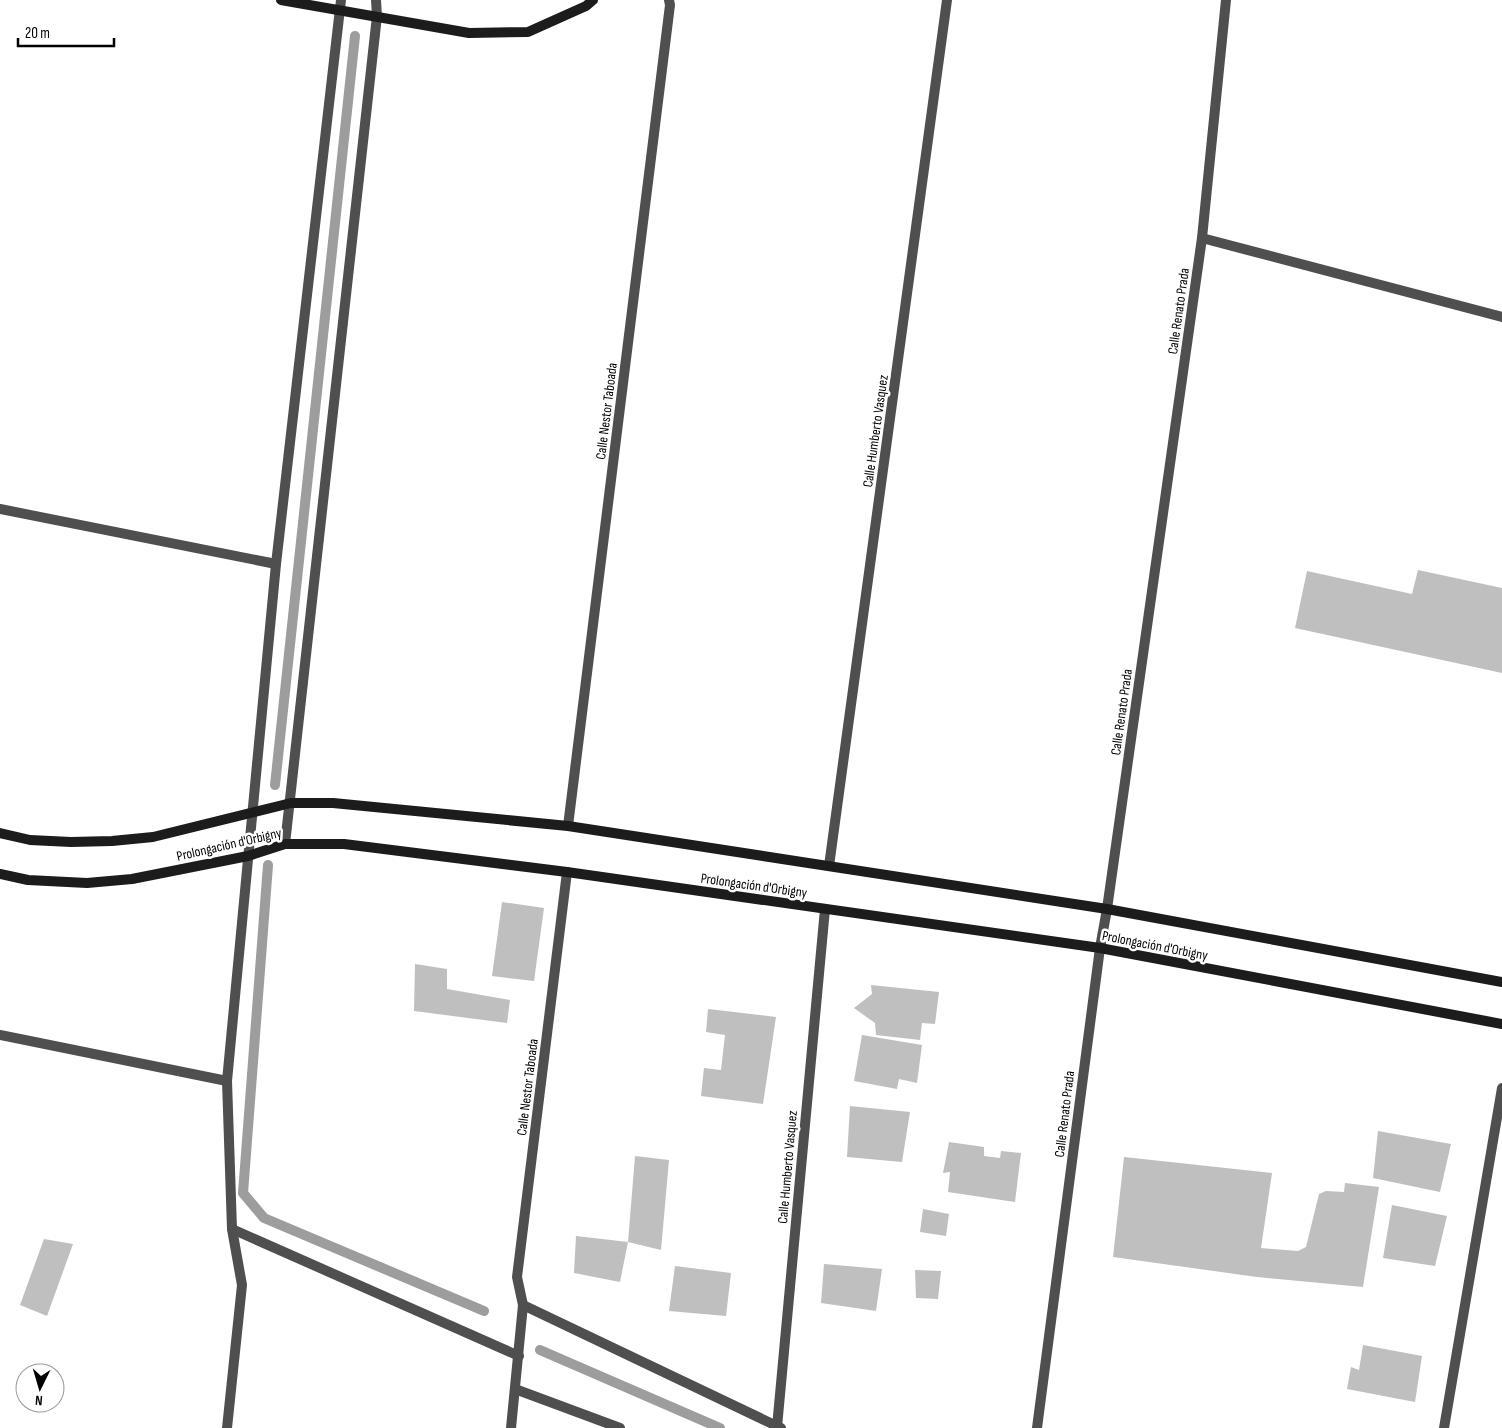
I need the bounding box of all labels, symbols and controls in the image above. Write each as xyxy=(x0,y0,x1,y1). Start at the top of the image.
scale bar xyxy=(18,15,114,47)
text: 20 m xyxy=(25,24,50,43)
street label: Calle Renato Prada xyxy=(1164,267,1193,355)
street label: Calle Nestor Taboada xyxy=(592,362,621,460)
street label: Calle Humberto Vasquez xyxy=(859,374,892,488)
street label: Calle Renato Prada xyxy=(1107,668,1136,756)
street label: Prolongación d'Orbigny xyxy=(175,824,284,865)
street label: Prolongación d'Orbigny xyxy=(700,870,809,901)
street label: Prolongación d'Orbigny xyxy=(1101,927,1210,964)
street label: Calle Nestor Taboada xyxy=(513,1038,542,1136)
street label: Calle Renato Prada xyxy=(1051,1070,1078,1158)
street label: Calle Humberto Vasquez xyxy=(774,1110,801,1224)
north arrow xyxy=(15,1363,65,1413)
text: N xyxy=(34,1392,43,1409)

